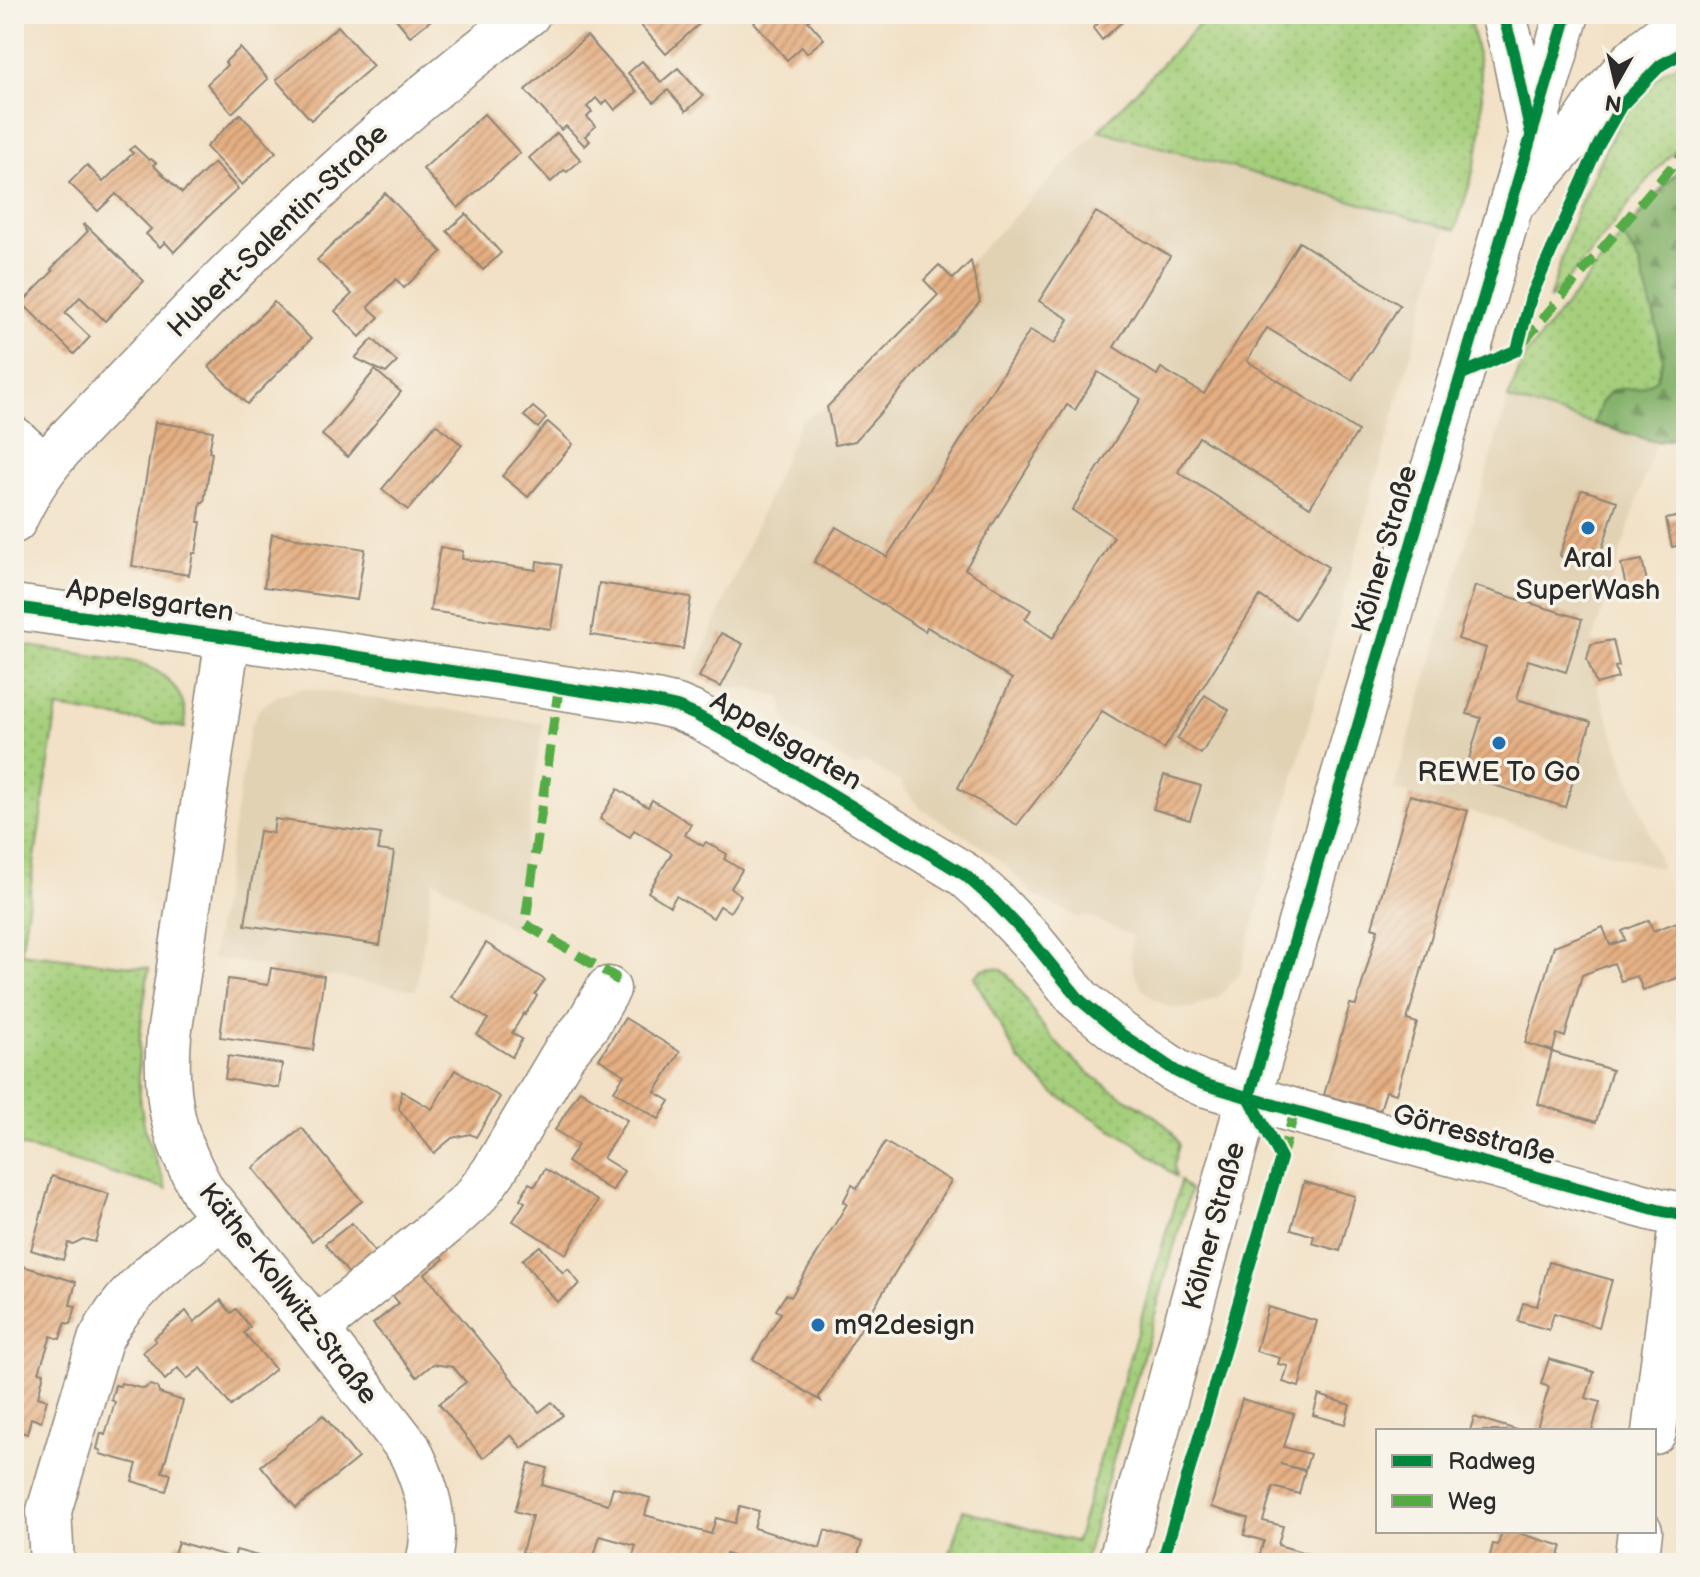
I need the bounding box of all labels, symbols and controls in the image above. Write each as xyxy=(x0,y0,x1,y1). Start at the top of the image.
north arrow xyxy=(1576,44,1656,124)
text: N xyxy=(1603,88,1623,117)
street label: Hubert-Salentin-Straße xyxy=(161,117,395,345)
street label: Kölner Straße xyxy=(1345,462,1425,636)
marker: Aral SuperWash xyxy=(1579,519,1597,537)
place label: Aral SuperWash xyxy=(1516,542,1660,607)
street label: Appelsgarten xyxy=(64,573,236,629)
street label: Appelsgarten xyxy=(705,684,867,798)
marker: REWE To Go xyxy=(1490,734,1508,752)
place label: REWE To Go xyxy=(1417,756,1581,789)
street label: Görresstraße xyxy=(1389,1097,1559,1173)
street label: Kölner Straße xyxy=(1176,1138,1252,1314)
street label: Käthe-Kollwitz-Straße xyxy=(191,1177,385,1411)
place label: m92design xyxy=(834,1309,975,1342)
marker: m92design xyxy=(809,1316,827,1334)
legend xyxy=(1376,1429,1656,1533)
text: Radweg xyxy=(1448,1447,1535,1476)
text: Weg xyxy=(1448,1487,1497,1516)

